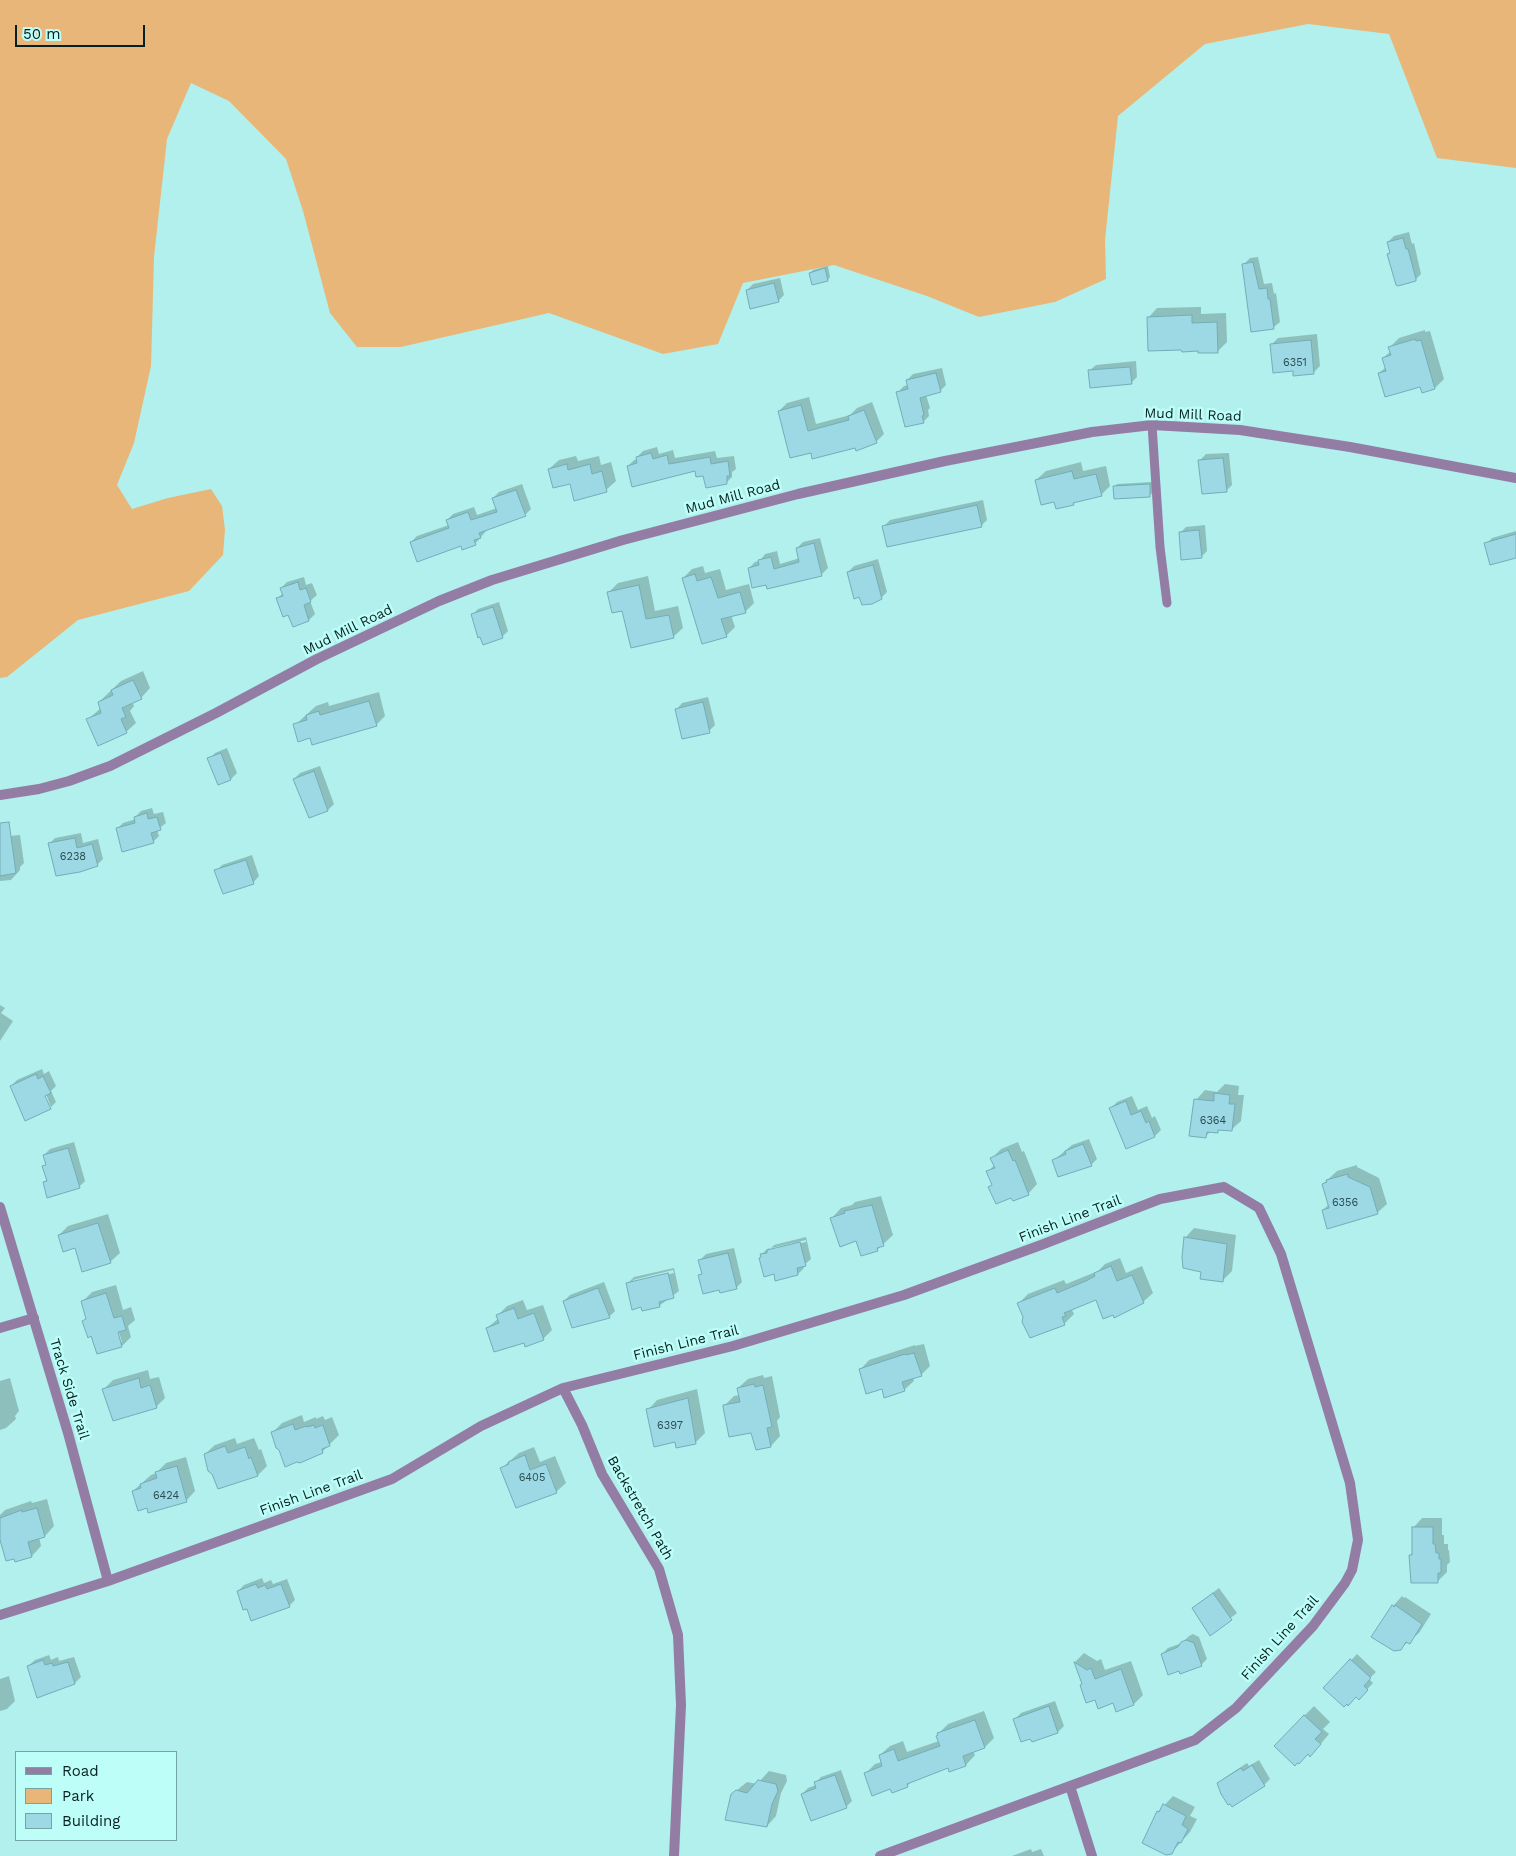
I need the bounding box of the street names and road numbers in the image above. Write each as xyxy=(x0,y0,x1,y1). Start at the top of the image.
street label: Mud Mill Road xyxy=(1144,405,1242,425)
street label: Mud Mill Road xyxy=(684,476,782,518)
street label: Mud Mill Road xyxy=(301,601,395,659)
street label: Finish Line Trail xyxy=(1017,1192,1123,1246)
street label: Finish Line Trail xyxy=(632,1322,740,1364)
street label: Track Side Trail xyxy=(46,1336,92,1442)
street label: Backstretch Path xyxy=(603,1453,677,1563)
street label: Finish Line Trail xyxy=(257,1467,365,1519)
street label: Finish Line Trail xyxy=(1238,1592,1322,1684)

